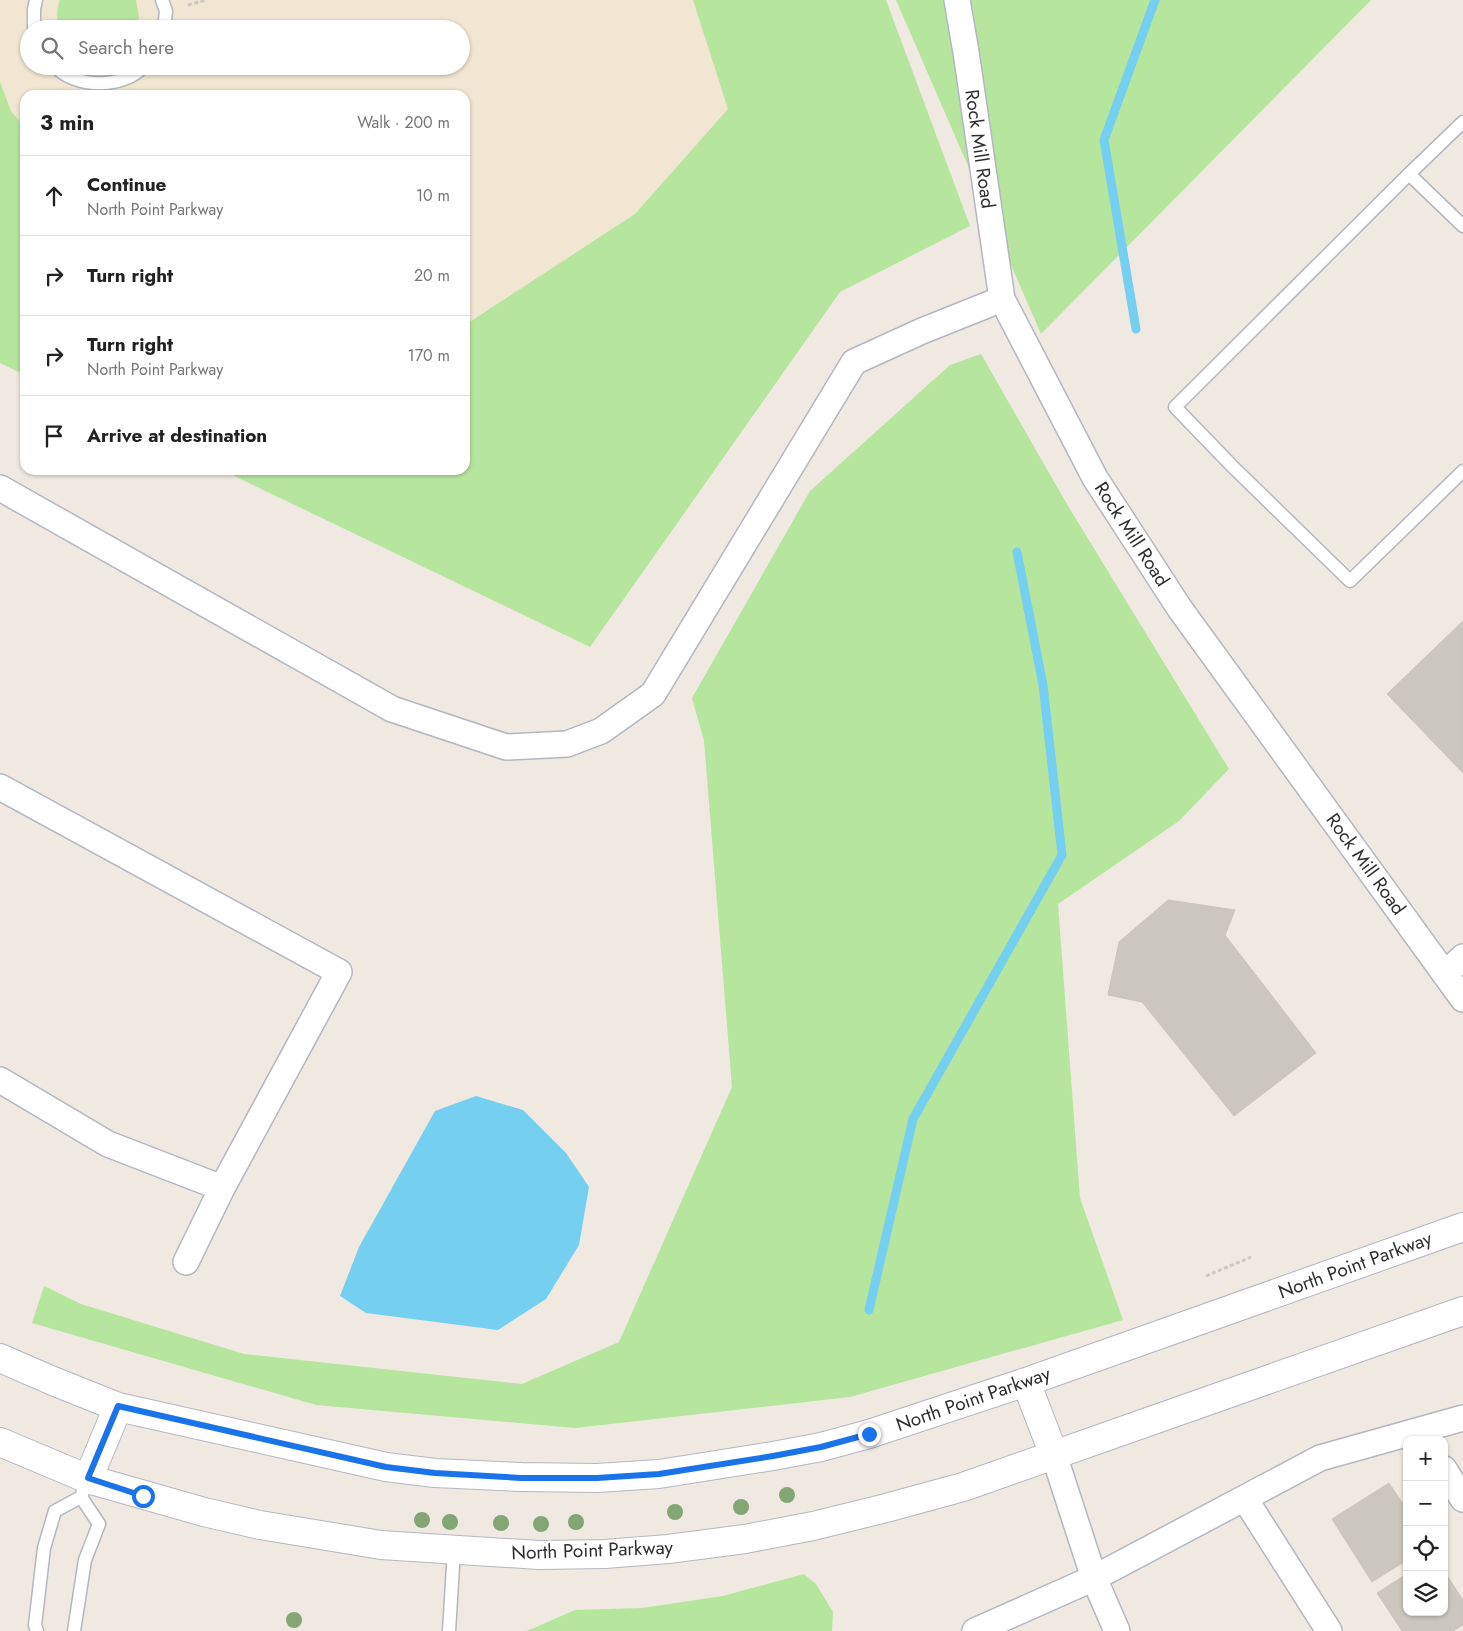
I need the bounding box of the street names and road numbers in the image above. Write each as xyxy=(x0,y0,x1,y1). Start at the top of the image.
street label: Rock Mill Road xyxy=(958,88,1002,210)
street label: Rock Mill Road xyxy=(1088,476,1176,592)
street label: Rock Mill Road xyxy=(1320,808,1412,920)
street label: North Point Parkway xyxy=(1274,1224,1436,1305)
street label: North Point Parkway xyxy=(892,1360,1054,1438)
street label: North Point Parkway xyxy=(511,1534,674,1566)

